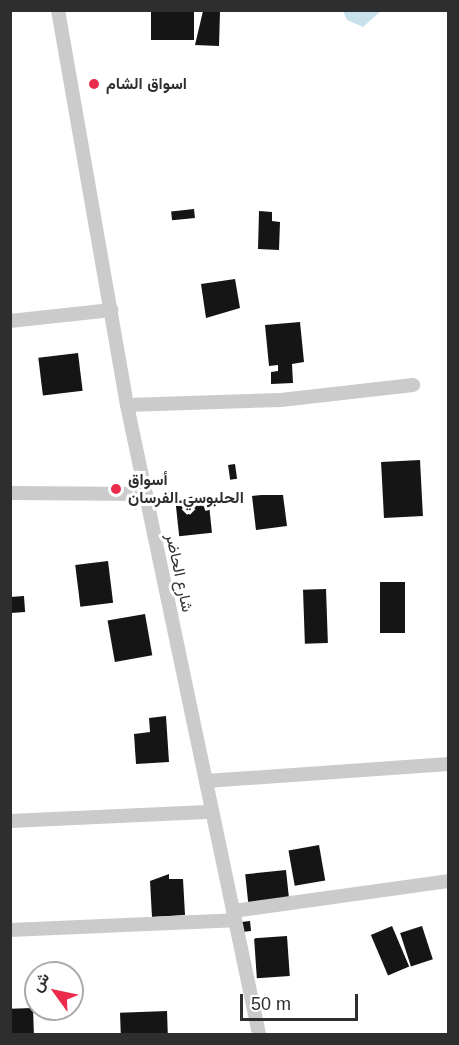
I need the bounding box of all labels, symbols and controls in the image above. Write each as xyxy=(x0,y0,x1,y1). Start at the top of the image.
place label: اسواق الشام xyxy=(106,74,187,94)
marker: اسواق الشام xyxy=(87,77,101,91)
place label: أسواق الحلبوسي.الفرسان xyxy=(128,470,244,508)
marker: أسواق الحلبوسي.الفرسان xyxy=(109,482,123,496)
street label: شارع الحاضر xyxy=(161,532,197,614)
north arrow xyxy=(24,961,84,1021)
text: ش xyxy=(28,969,53,995)
scale bar xyxy=(243,982,362,1020)
text: 50 m xyxy=(251,994,291,1014)

